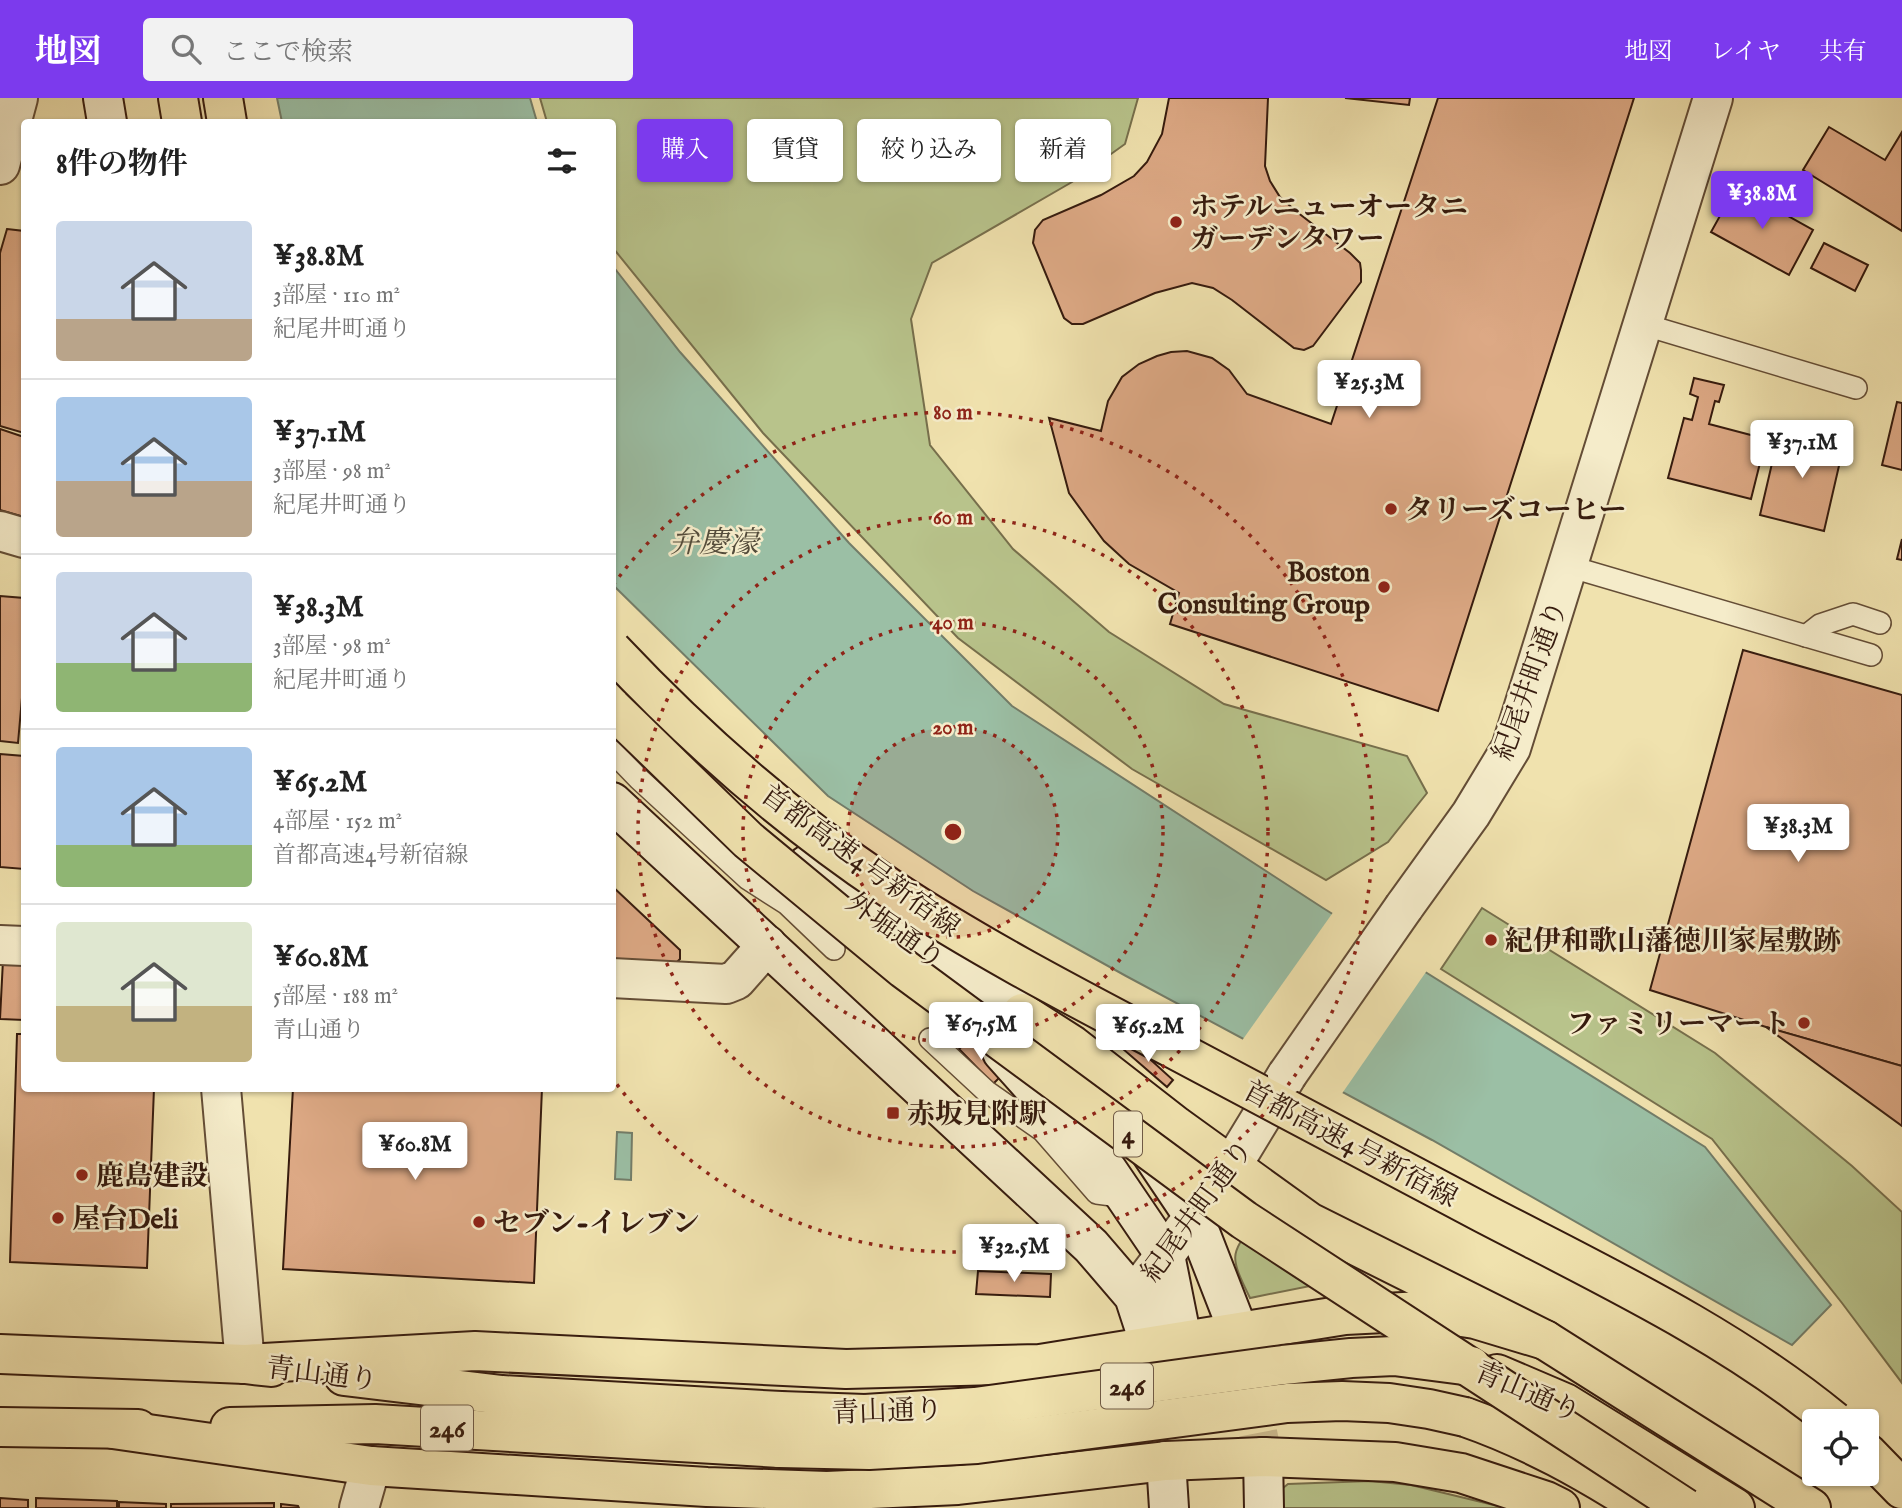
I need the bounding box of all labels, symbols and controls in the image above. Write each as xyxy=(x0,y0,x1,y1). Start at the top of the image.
search box xyxy=(143,18,633,81)
icon: search xyxy=(167,30,205,68)
text: 地図 xyxy=(35,32,101,74)
text: ここで検索 xyxy=(223,36,353,69)
text: 地図 xyxy=(1624,37,1672,68)
text: レイヤ xyxy=(1710,37,1781,68)
text: 共有 xyxy=(1819,37,1867,68)
chip: 購入 xyxy=(637,119,733,182)
chip: 賃貸 xyxy=(747,119,843,182)
chip: 絞り込み xyxy=(857,119,1001,182)
chip: 新着 xyxy=(1015,119,1111,182)
icon: filters xyxy=(543,142,581,180)
text: 8件の物件 xyxy=(56,146,188,184)
pin: ¥38.8M xyxy=(1705,172,1819,231)
text: ¥38.8M xyxy=(1727,179,1797,208)
place label: ホテルニューオータニ ガーデンタワー xyxy=(1190,191,1468,258)
marker: ホテルニューオータニ ガーデンタワー xyxy=(1168,214,1184,230)
text: ¥38.8M xyxy=(273,238,364,276)
icon: home xyxy=(112,249,196,333)
text: 3部屋 · 110 m² xyxy=(273,281,400,310)
text: 紀尾井町通り xyxy=(273,315,411,344)
pin: ¥25.3M xyxy=(1312,360,1426,420)
text: ¥25.3M xyxy=(1334,368,1404,397)
text: 80 m xyxy=(933,400,973,427)
text: ¥37.1M xyxy=(273,414,366,452)
pin: ¥37.1M xyxy=(1745,420,1859,480)
icon: home xyxy=(112,425,196,509)
text: ¥37.1M xyxy=(1766,428,1838,457)
text: 3部屋 · 98 m² xyxy=(273,457,391,486)
text: 紀尾井町通り xyxy=(273,491,411,520)
place label: タリーズコーヒー xyxy=(1405,494,1626,529)
marker: タリーズコーヒー xyxy=(1383,501,1399,517)
text: 60 m xyxy=(933,505,974,532)
water label: 弁慶濠 xyxy=(669,525,764,563)
place label: Boston Consulting Group xyxy=(1157,556,1370,623)
marker: Boston Consulting Group xyxy=(1376,579,1392,595)
text: ¥38.3M xyxy=(273,589,364,627)
street label: 紀尾井町通り xyxy=(1486,596,1577,766)
icon: home xyxy=(112,600,196,684)
text: 40 m xyxy=(932,610,974,637)
text: 3部屋 · 98 m² xyxy=(273,632,391,661)
text: 紀尾井町通り xyxy=(273,666,411,695)
text: 20 m xyxy=(933,715,974,742)
text: ¥65.2M xyxy=(273,764,367,802)
icon: home xyxy=(112,775,196,859)
street label: 首都高速4号新宿線 xyxy=(753,778,966,946)
pin: ¥38.3M xyxy=(1741,804,1855,864)
text: 4部屋 · 152 m² xyxy=(273,807,402,836)
text: ¥38.3M xyxy=(1763,812,1833,841)
centre of rings xyxy=(941,820,965,844)
text: 首都高速4号新宿線 xyxy=(273,841,468,870)
street label: 外堀通り xyxy=(839,886,950,979)
place label: 紀伊和歌山藩徳川家屋敷跡 xyxy=(1505,925,1841,960)
marker: 紀伊和歌山藩徳川家屋敷跡 xyxy=(1483,932,1499,948)
text: ¥60.8M xyxy=(273,939,369,977)
icon: home xyxy=(112,950,196,1034)
text: 5部屋 · 188 m² xyxy=(273,982,398,1011)
pin: ¥67.5M xyxy=(924,1002,1038,1062)
pin: ¥65.2M xyxy=(1091,1004,1205,1064)
place label: ファミリーマート xyxy=(1567,1008,1790,1043)
text: ¥67.5M xyxy=(945,1010,1017,1039)
text: ¥65.2M xyxy=(1112,1012,1184,1041)
marker: ファミリーマート xyxy=(1796,1015,1812,1031)
text: 青山通り xyxy=(273,1016,365,1045)
street label: 首都高速4号新宿線 xyxy=(1237,1074,1463,1216)
place label: 赤坂見附駅 xyxy=(907,1098,1047,1133)
marker: 赤坂見附駅 xyxy=(885,1105,901,1121)
road number: 4 xyxy=(1114,1112,1142,1156)
pin: ¥60.8M xyxy=(358,1122,472,1182)
text: ¥60.8M xyxy=(378,1130,452,1159)
street label: 紀尾井町通り xyxy=(1134,1133,1262,1290)
place label: 鹿島建設 xyxy=(96,1160,208,1195)
marker: 鹿島建設 xyxy=(74,1167,90,1183)
place label: 屋台Deli xyxy=(72,1203,179,1238)
place label: セブン-イレブン xyxy=(493,1207,700,1242)
marker: 屋台Deli xyxy=(50,1210,66,1226)
marker: セブン-イレブン xyxy=(471,1214,487,1230)
pin: ¥32.5M xyxy=(957,1224,1071,1284)
text: ¥32.5M xyxy=(978,1232,1050,1261)
street label: 青山通り xyxy=(264,1351,379,1400)
street label: 青山通り xyxy=(1469,1355,1585,1431)
road number: 246 xyxy=(1101,1364,1153,1408)
street label: 青山通り xyxy=(831,1393,944,1432)
road number: 246 xyxy=(421,1406,473,1450)
map controls xyxy=(1802,1409,1879,1486)
button: locate xyxy=(1802,1409,1879,1486)

